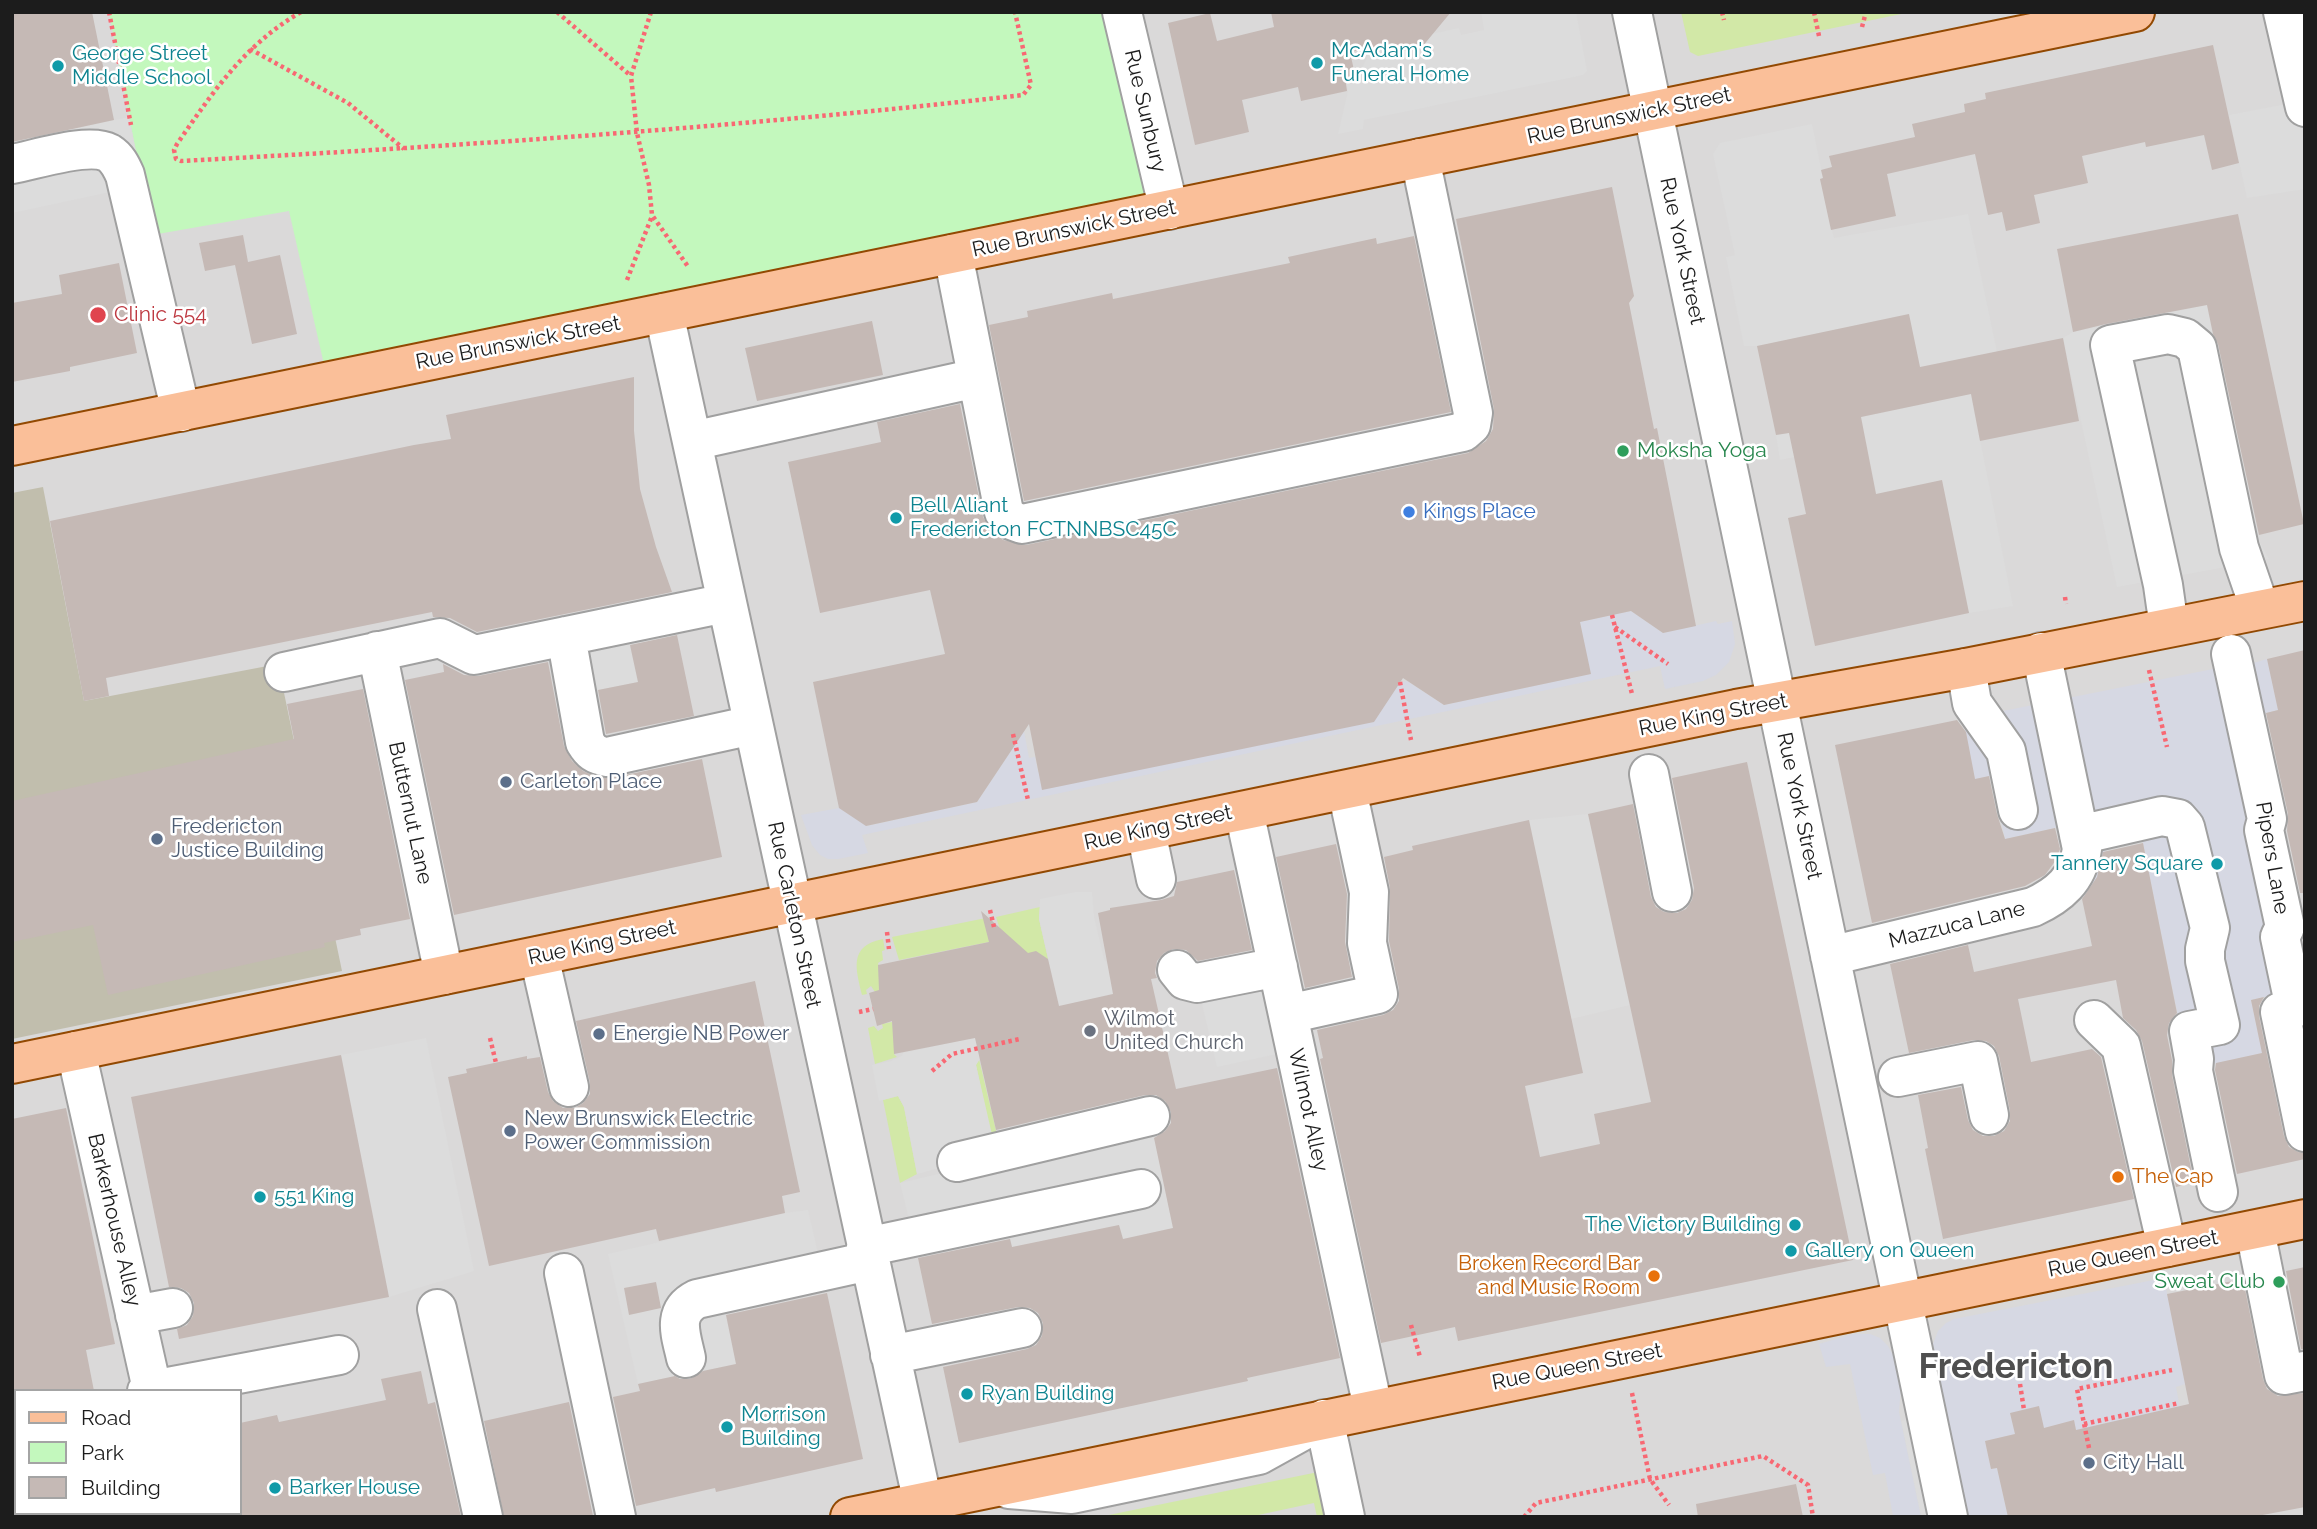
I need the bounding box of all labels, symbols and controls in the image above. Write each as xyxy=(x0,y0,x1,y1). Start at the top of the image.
place label: McAdam's Funeral Home xyxy=(1331,38,1469,88)
place label: George Street Middle School xyxy=(72,41,212,91)
street label: Rue Sunbury xyxy=(1119,47,1171,175)
marker: McAdam's Funeral Home xyxy=(1309,55,1325,71)
marker: George Street Middle School xyxy=(50,58,66,74)
street label: Rue Brunswick Street xyxy=(1525,82,1733,150)
street label: Rue York Street xyxy=(1654,175,1710,327)
street label: Rue Brunswick Street xyxy=(970,195,1178,263)
place label: Clinic 554 xyxy=(114,302,207,328)
marker: Clinic 554 xyxy=(88,305,108,325)
street label: Rue Brunswick Street xyxy=(414,311,622,375)
place label: Moksha Yoga xyxy=(1637,438,1767,464)
marker: Moksha Yoga xyxy=(1615,443,1631,459)
place label: Bell Aliant Fredericton FCTNNBSC45C xyxy=(910,493,1177,543)
place label: Kings Place xyxy=(1423,499,1536,525)
marker: Kings Place xyxy=(1401,504,1417,520)
marker: Bell Aliant Fredericton FCTNNBSC45C xyxy=(888,510,904,526)
street label: Rue King Street xyxy=(1637,688,1789,742)
street label: Rue York Street xyxy=(1771,730,1827,882)
street label: Butternut Lane xyxy=(383,739,437,887)
place label: Carleton Place xyxy=(520,769,662,795)
marker: Carleton Place xyxy=(498,774,514,790)
street label: Rue King Street xyxy=(1082,800,1234,856)
street label: Pipers Lane xyxy=(2250,800,2294,916)
place label: Fredericton Justice Building xyxy=(171,814,324,864)
street label: Rue Carleton Street xyxy=(762,819,826,1011)
marker: Fredericton Justice Building xyxy=(149,831,165,847)
place label: Tannery Square xyxy=(2051,851,2203,877)
marker: Tannery Square xyxy=(2209,856,2225,872)
street label: Mazzuca Lane xyxy=(1886,896,2028,954)
street label: Rue King Street xyxy=(526,915,678,971)
place label: Wilmot United Church xyxy=(1104,1006,1244,1056)
place label: Energie NB Power xyxy=(613,1021,789,1047)
marker: Wilmot United Church xyxy=(1082,1023,1098,1039)
marker: Energie NB Power xyxy=(591,1026,607,1042)
street label: Wilmot Alley xyxy=(1283,1046,1333,1174)
place label: New Brunswick Electric Power Commission xyxy=(524,1106,753,1156)
marker: New Brunswick Electric Power Commission xyxy=(502,1123,518,1139)
street label: Barkerhouse Alley xyxy=(82,1131,146,1309)
place label: The Cap xyxy=(2132,1164,2214,1190)
marker: The Cap xyxy=(2110,1169,2126,1185)
place label: 551 King xyxy=(274,1184,355,1210)
marker: 551 King xyxy=(252,1189,268,1205)
place label: The Victory Building xyxy=(1585,1212,1781,1238)
marker: The Victory Building xyxy=(1787,1217,1803,1233)
street label: Rue Queen Street xyxy=(2046,1225,2220,1283)
place label: Gallery on Queen xyxy=(1805,1238,1975,1264)
marker: Gallery on Queen xyxy=(1783,1243,1799,1259)
place label: Broken Record Bar and Music Room xyxy=(1458,1251,1640,1301)
marker: Broken Record Bar and Music Room xyxy=(1646,1268,1662,1284)
place label: Sweat Club xyxy=(2154,1269,2265,1295)
marker: Sweat Club xyxy=(2271,1274,2287,1290)
street label: Rue Queen Street xyxy=(1490,1338,1664,1396)
district label: Fredericton xyxy=(1919,1346,2113,1388)
place label: Ryan Building xyxy=(981,1381,1114,1407)
marker: Ryan Building xyxy=(959,1386,975,1402)
legend xyxy=(14,1389,242,1515)
place label: Morrison Building xyxy=(741,1402,826,1452)
text: Road xyxy=(81,1405,131,1430)
marker: Morrison Building xyxy=(719,1419,735,1435)
text: Park xyxy=(81,1440,124,1465)
place label: City Hall xyxy=(2103,1450,2184,1476)
marker: City Hall xyxy=(2081,1455,2097,1471)
text: Building xyxy=(81,1475,161,1500)
place label: Barker House xyxy=(289,1475,420,1501)
marker: Barker House xyxy=(267,1480,283,1496)

